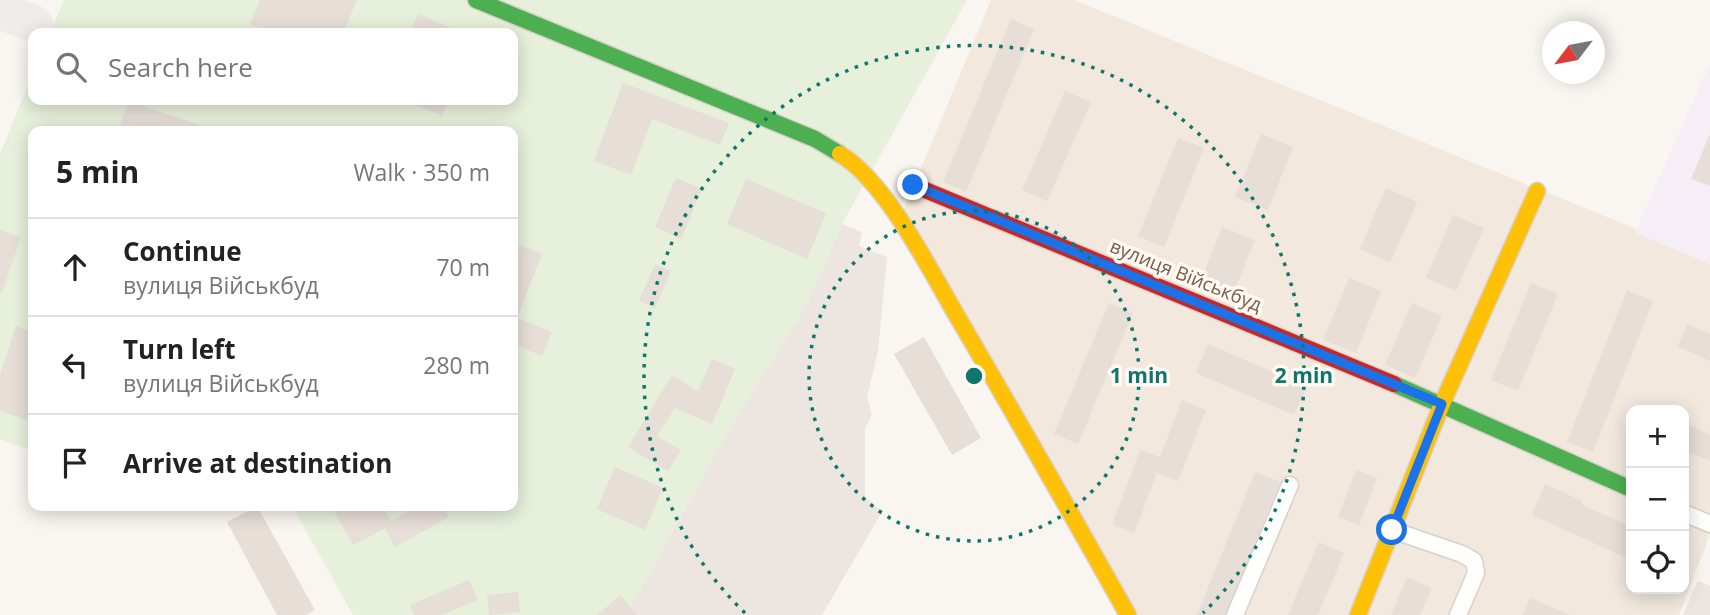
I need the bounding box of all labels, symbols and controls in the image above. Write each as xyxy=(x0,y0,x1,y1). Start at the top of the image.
north arrow xyxy=(1542,21,1605,84)
search box xyxy=(28,28,518,105)
icon: search xyxy=(52,48,90,86)
text: Search here xyxy=(108,49,253,85)
text: 5 min xyxy=(56,151,139,192)
text: Walk · 350 m xyxy=(353,156,490,188)
route end xyxy=(897,169,928,200)
text: Continue xyxy=(123,233,242,269)
street label: вулиця Військбуд xyxy=(1106,233,1266,317)
icon: ahead xyxy=(56,248,94,286)
text: 70 m xyxy=(436,251,490,283)
text: вулиця Військбуд xyxy=(123,269,319,301)
text: Turn left xyxy=(123,331,235,367)
icon: left xyxy=(56,346,94,384)
text: 280 m xyxy=(423,349,490,381)
text: 1 min xyxy=(1110,361,1168,389)
text: 2 min xyxy=(1275,361,1333,389)
centre of rings xyxy=(962,364,986,388)
text: вулиця Військбуд xyxy=(123,367,319,399)
map controls xyxy=(1626,405,1689,594)
button: + xyxy=(1626,405,1689,468)
icon: arrive xyxy=(56,444,94,482)
text: Arrive at destination xyxy=(123,445,392,481)
button: − xyxy=(1626,468,1689,531)
route start xyxy=(1376,514,1407,545)
button: locate xyxy=(1626,531,1689,594)

